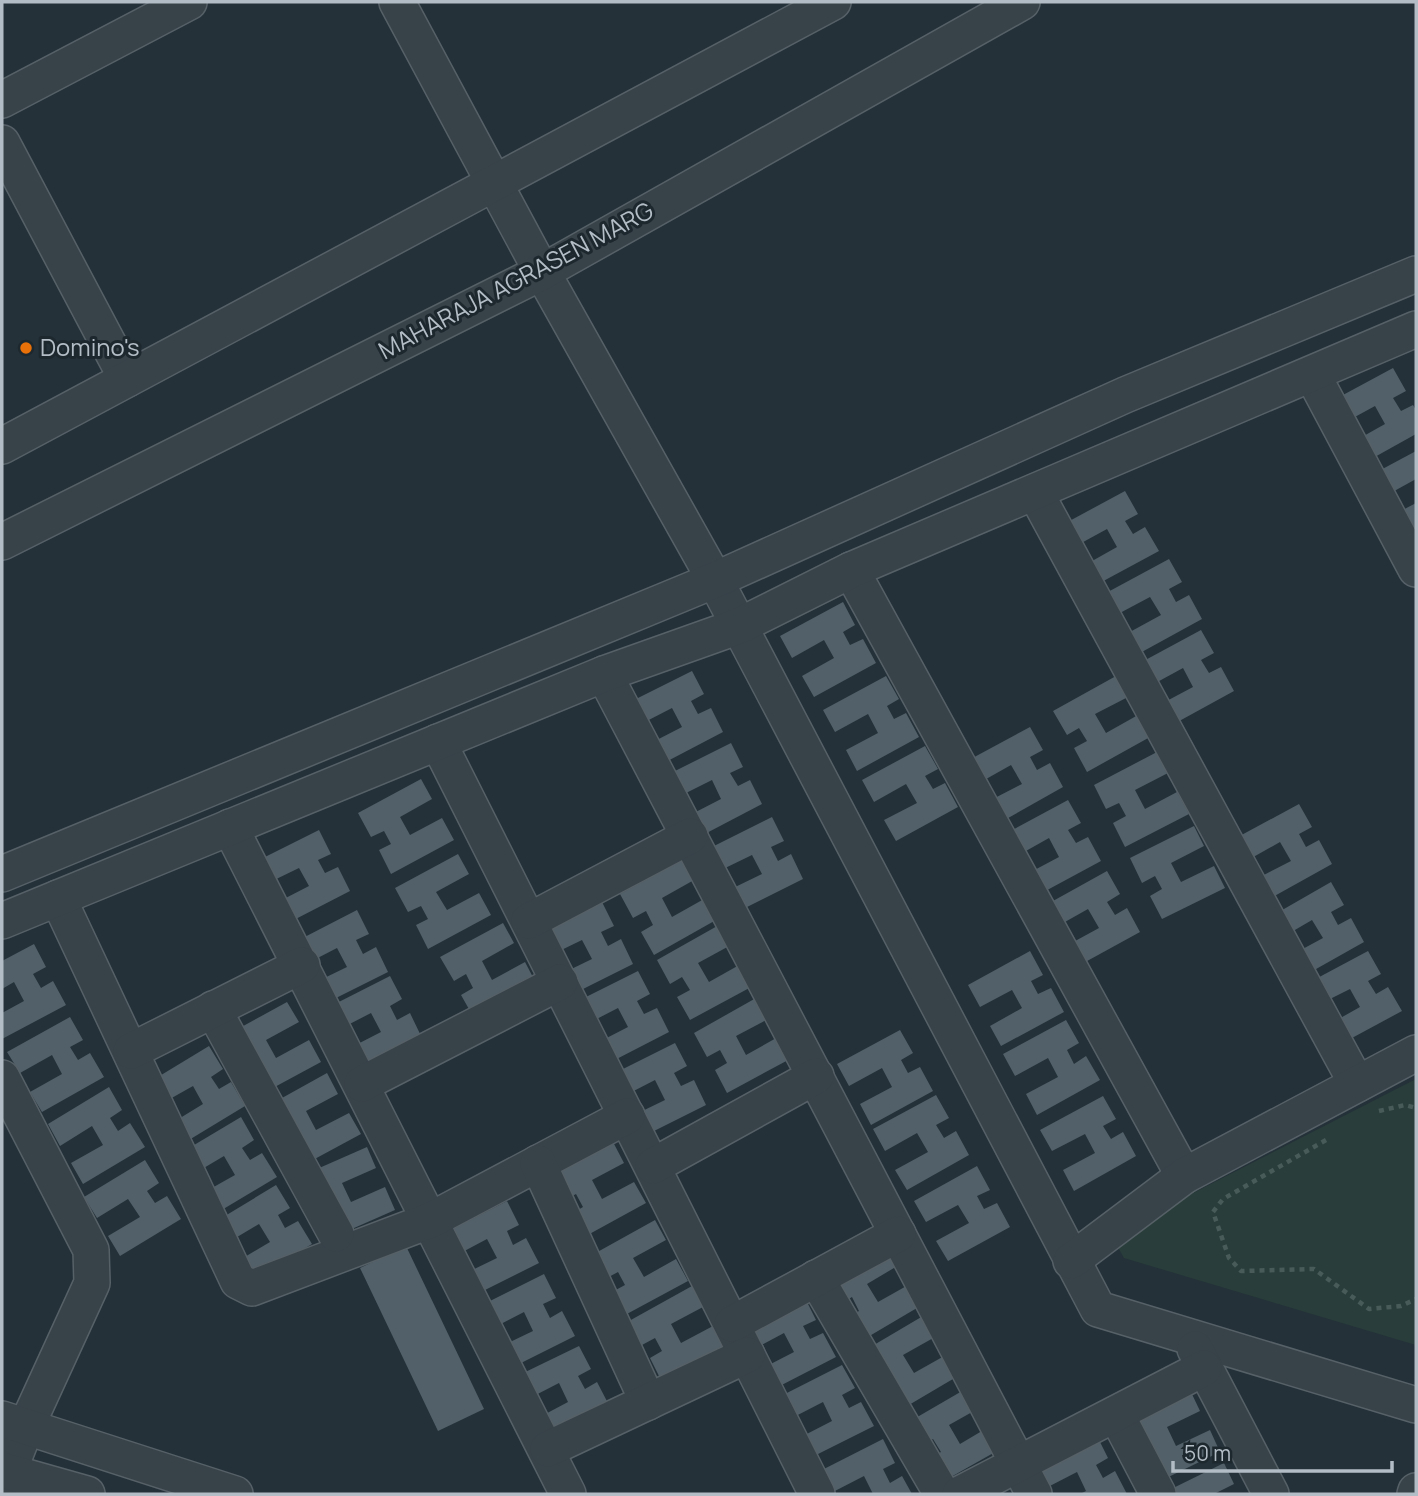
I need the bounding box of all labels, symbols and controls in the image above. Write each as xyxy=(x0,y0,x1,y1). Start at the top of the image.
street label: MAHARAJA AGRASEN MARG xyxy=(372,193,658,366)
place label: Domino's xyxy=(40,330,140,363)
marker: Domino's xyxy=(18,340,34,356)
scale bar xyxy=(1173,1430,1392,1474)
text: 50 m xyxy=(1184,1439,1231,1467)

